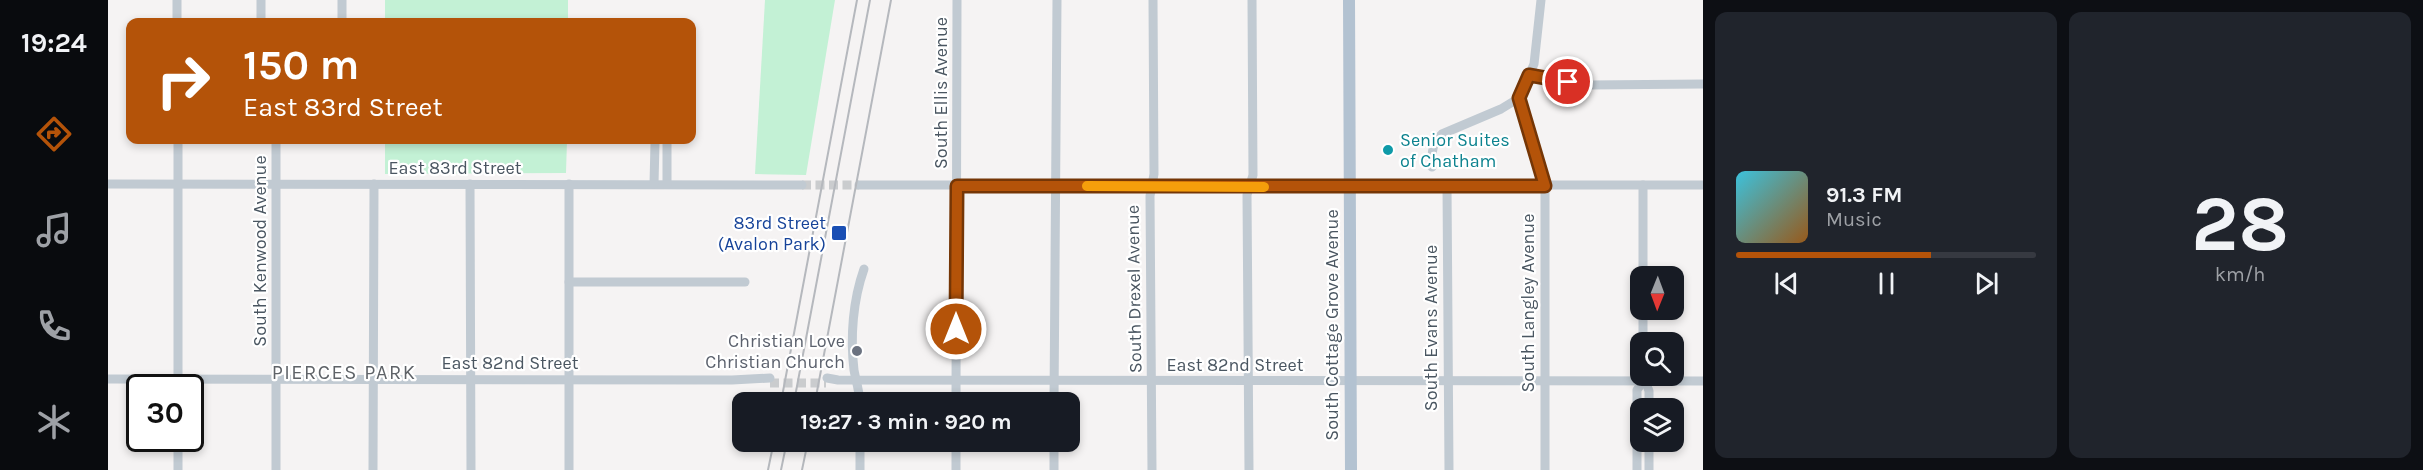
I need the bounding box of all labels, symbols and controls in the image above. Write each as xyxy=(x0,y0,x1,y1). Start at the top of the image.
street label: South Ellis Avenue xyxy=(930,17,952,169)
text: 19:24 xyxy=(21,27,87,59)
text: 150 m xyxy=(243,40,359,90)
icon: right xyxy=(144,42,222,120)
pin xyxy=(1542,56,1593,107)
icon: arrive xyxy=(1551,65,1584,98)
text: East 83rd Street xyxy=(243,91,443,123)
icon: directions xyxy=(33,113,75,155)
place label: Senior Suites of Chatham xyxy=(1400,129,1510,172)
marker: Senior Suites of Chatham xyxy=(1381,143,1395,157)
street label: South Kenwood Avenue xyxy=(249,155,271,347)
street label: East 83rd Street xyxy=(388,157,522,179)
text: 28 xyxy=(2191,178,2289,270)
text: 91.3 FM xyxy=(1826,182,1903,208)
street label: South Drexel Avenue xyxy=(1122,205,1146,373)
text: Music xyxy=(1826,208,1882,231)
icon: music xyxy=(33,209,75,251)
street label: South Cottage Grove Avenue xyxy=(1321,209,1343,441)
place label: 83rd Street (Avalon Park) xyxy=(718,212,826,255)
street label: South Langley Avenue xyxy=(1517,213,1539,393)
marker: 83rd Street (Avalon Park) xyxy=(830,224,848,242)
street label: South Evans Avenue xyxy=(1420,245,1442,411)
text: km/h xyxy=(2215,263,2265,286)
north arrow xyxy=(1630,266,1684,320)
map controls xyxy=(1630,266,1684,452)
icon: previous xyxy=(1770,267,1803,300)
icon: pause xyxy=(1870,267,1903,300)
icon: next xyxy=(1970,267,2003,300)
position arrow xyxy=(924,297,988,361)
icon: phone xyxy=(33,305,75,347)
place label: Christian Love Christian Church xyxy=(705,330,845,373)
button: search xyxy=(1630,332,1684,386)
marker: Christian Love Christian Church xyxy=(850,344,864,358)
street label: East 82nd Street xyxy=(441,352,579,374)
street label: East 82nd Street xyxy=(1166,354,1304,376)
district label: PIERCES PARK xyxy=(272,361,416,384)
speed limit sign: 30 xyxy=(126,374,204,452)
button: layers xyxy=(1630,398,1684,452)
icon: climate xyxy=(33,401,75,443)
text: 19:27 · 3 min · 920 m xyxy=(800,409,1012,435)

